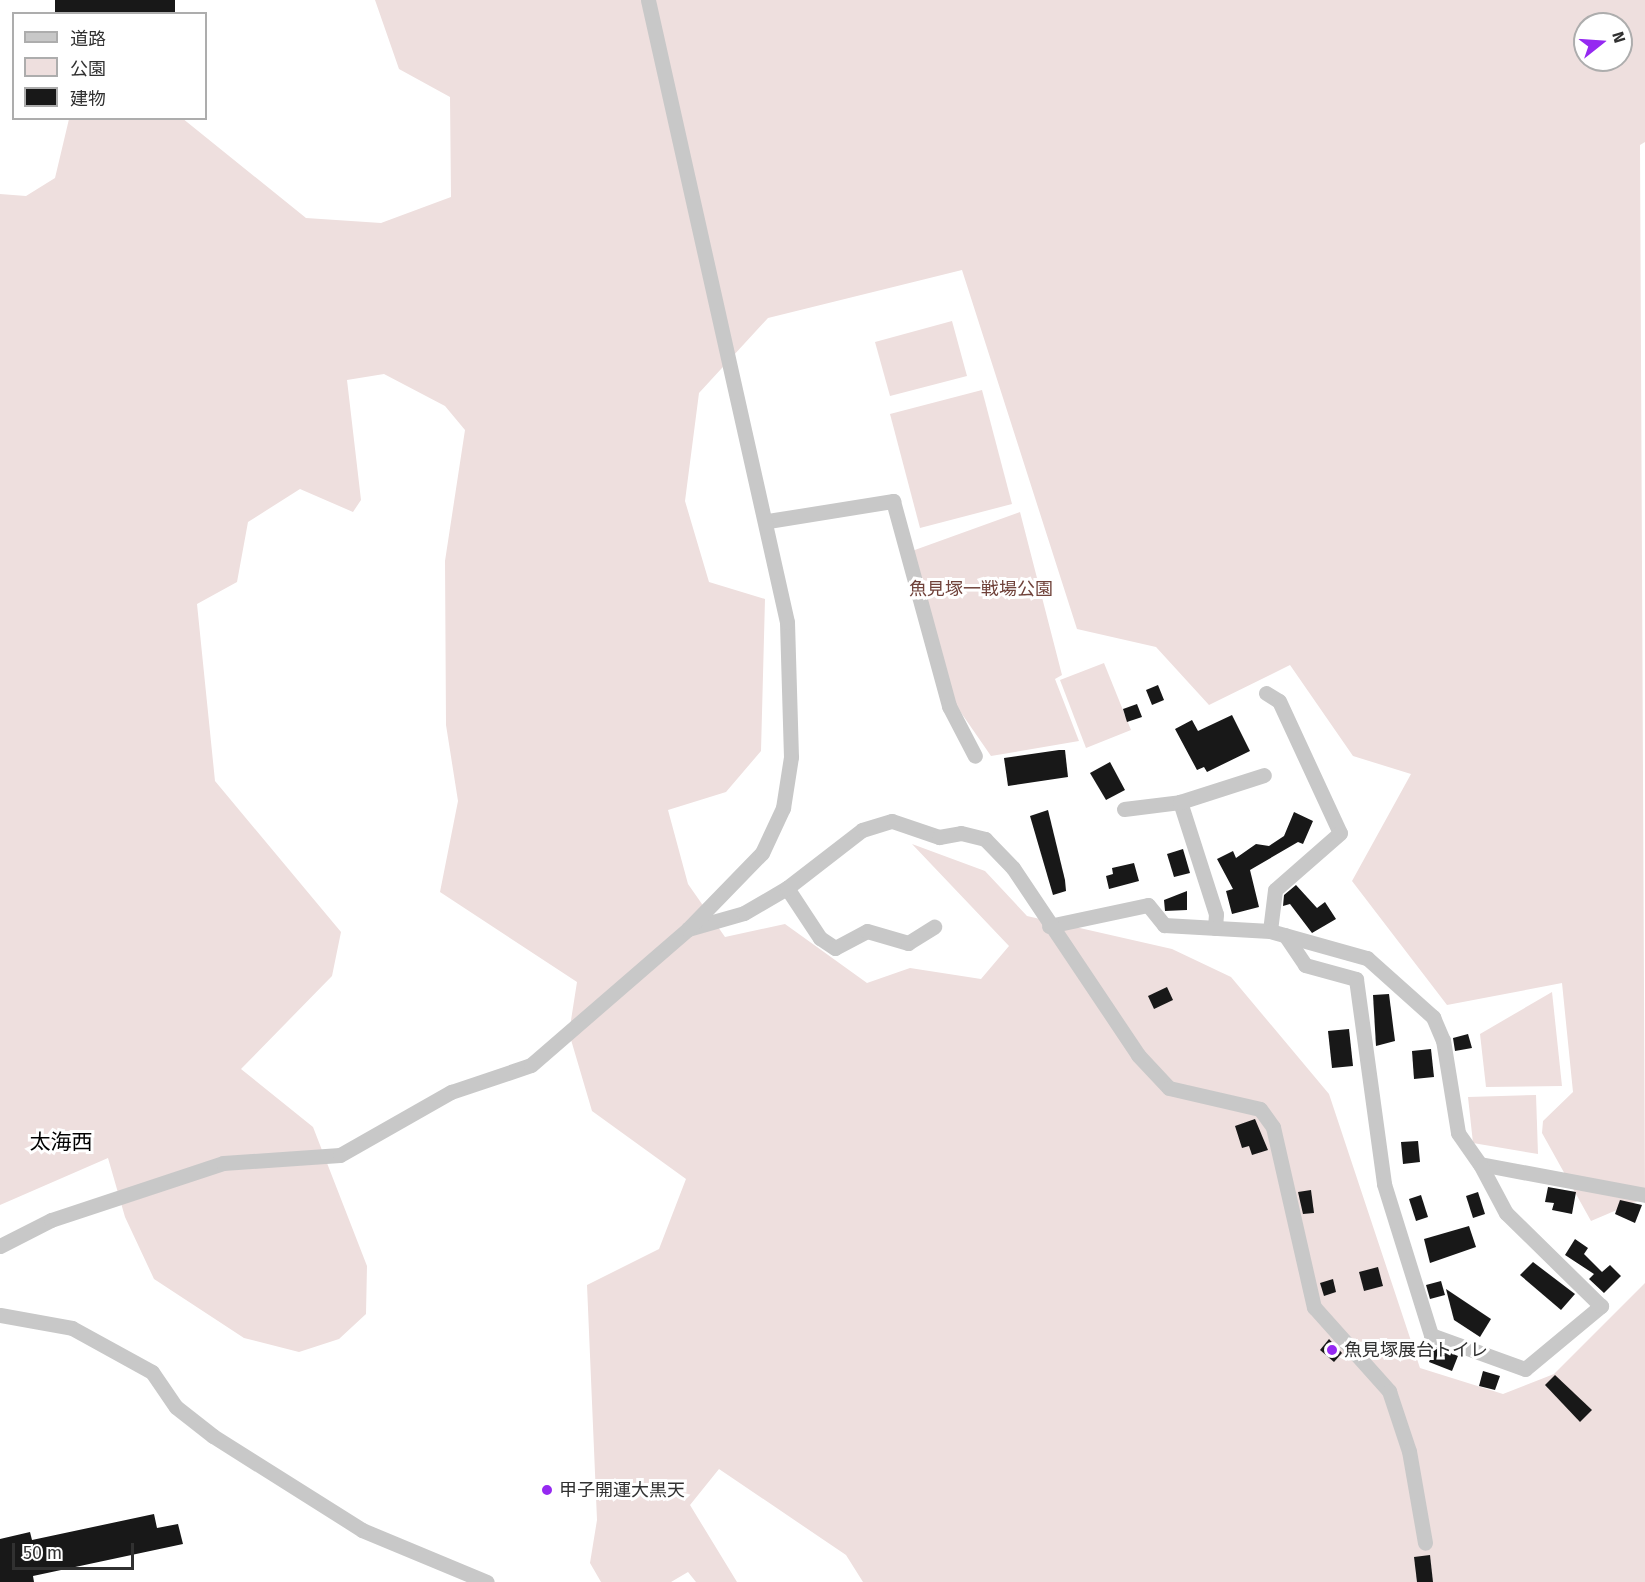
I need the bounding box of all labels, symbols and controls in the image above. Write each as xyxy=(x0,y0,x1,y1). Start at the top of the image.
legend xyxy=(12,12,207,120)
north arrow xyxy=(1573,12,1633,72)
text: 道路 xyxy=(70,28,106,50)
text: N xyxy=(1608,29,1629,45)
text: 公園 xyxy=(70,58,106,80)
text: 建物 xyxy=(70,88,106,110)
park label: 魚見塚一戦場公園 xyxy=(909,578,1053,600)
district label: 太海西 xyxy=(30,1129,92,1155)
place label: 魚見塚展台トイレ xyxy=(1344,1339,1488,1361)
marker: 魚見塚展台トイレ xyxy=(1325,1343,1339,1357)
place label: 甲子開運大黒天 xyxy=(559,1479,685,1501)
marker: 甲子開運大黒天 xyxy=(540,1483,554,1497)
scale bar xyxy=(15,1531,136,1569)
text: 50 m xyxy=(23,1542,62,1564)

